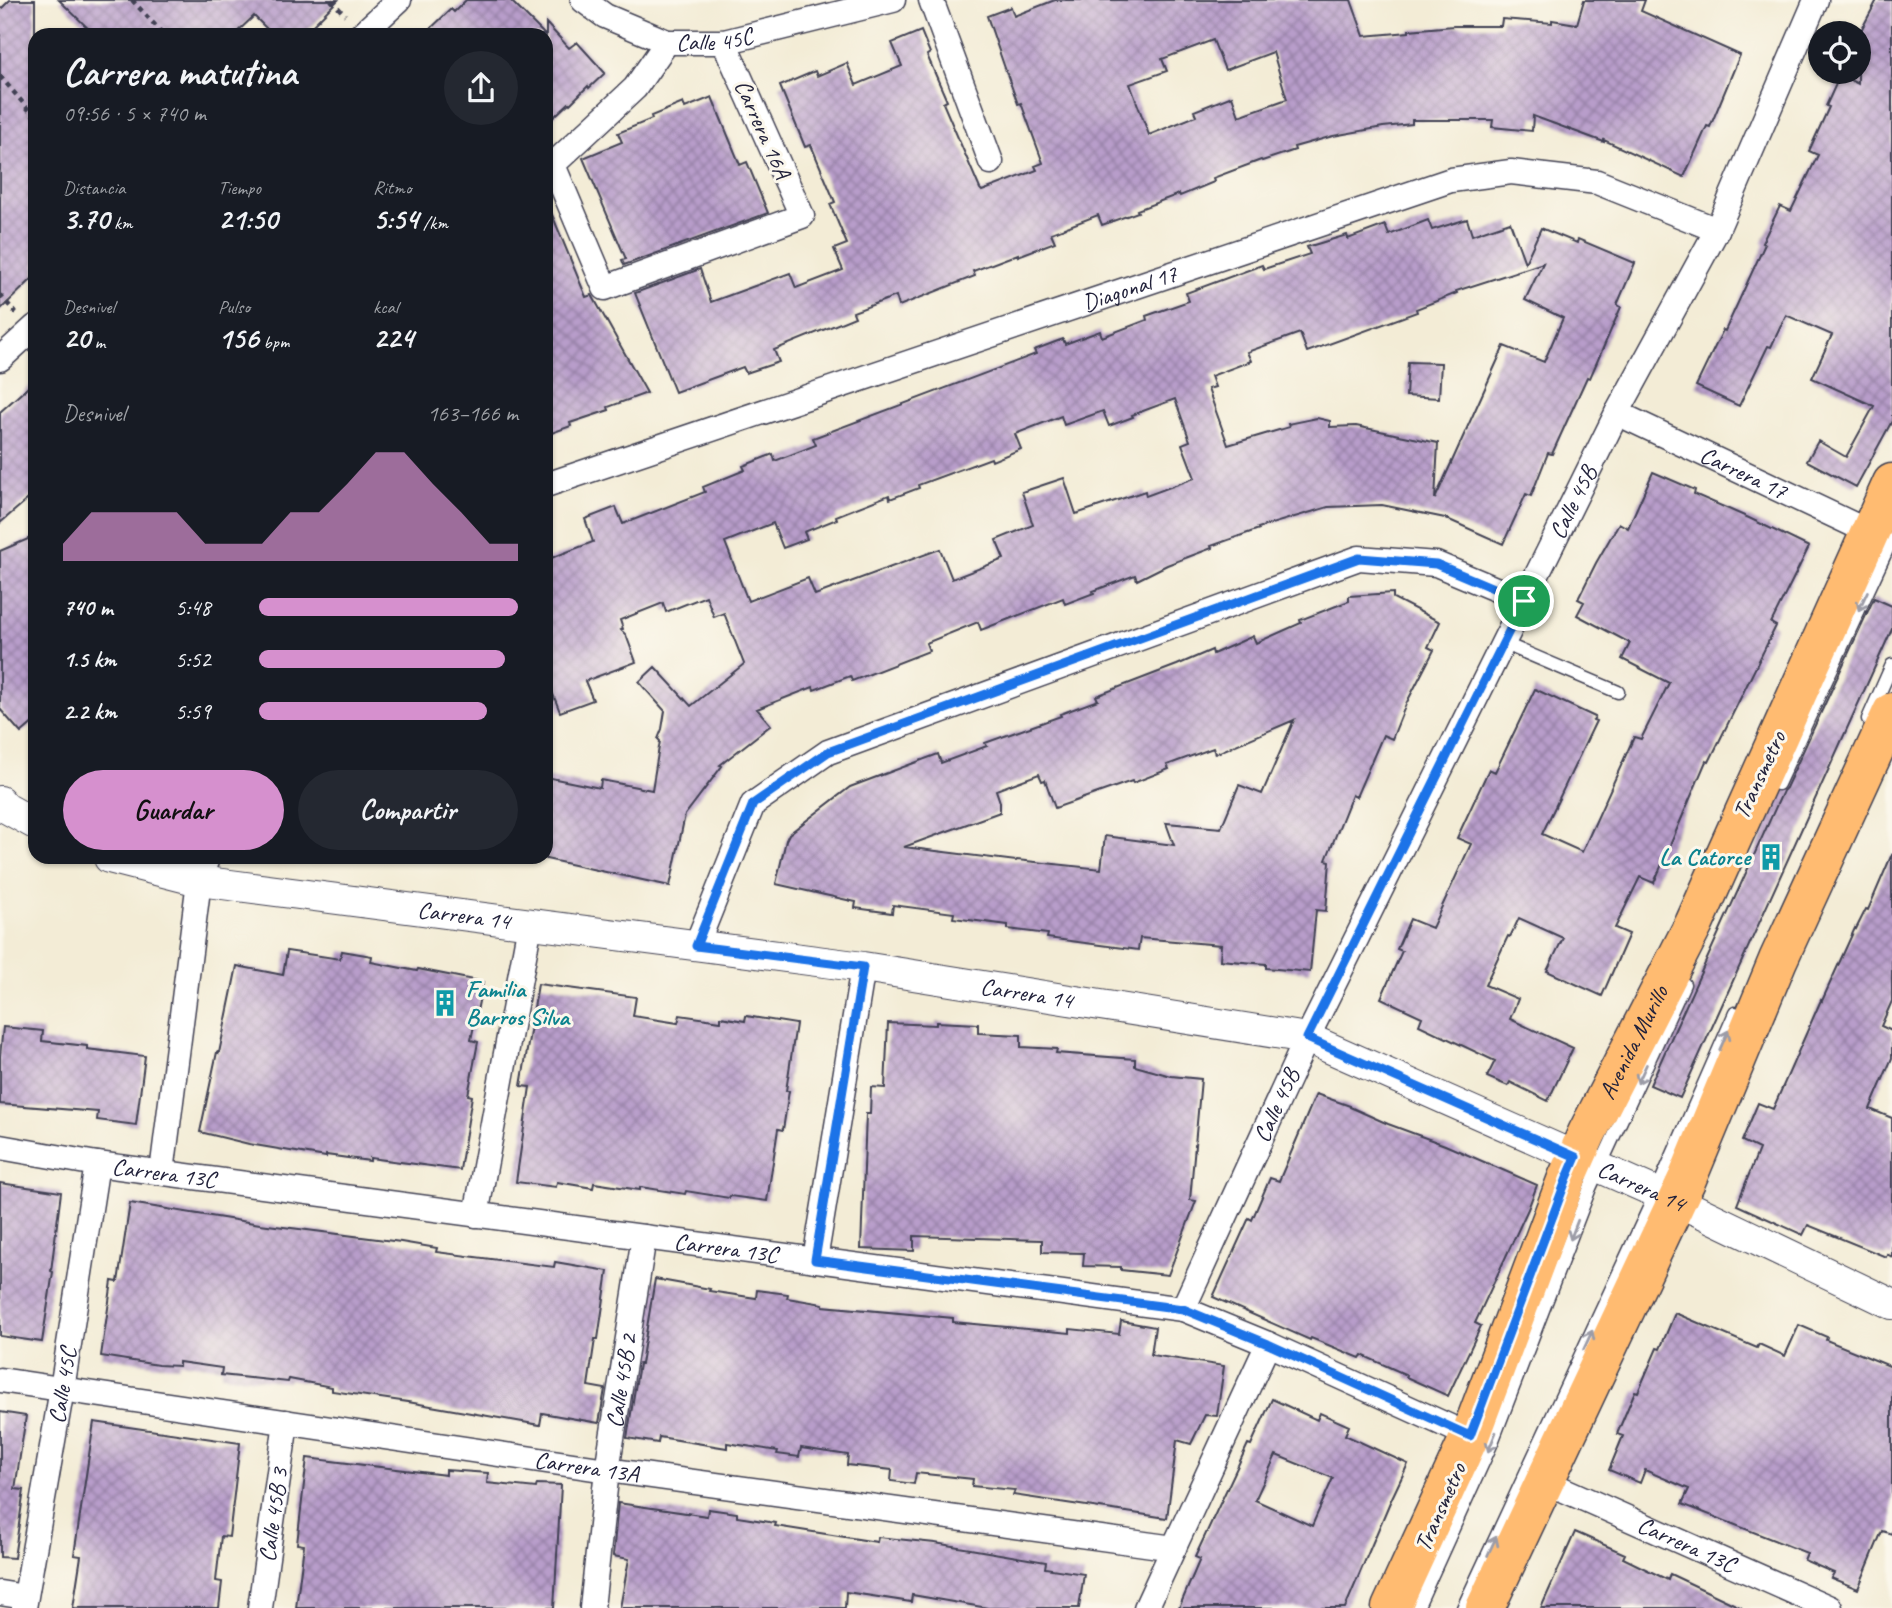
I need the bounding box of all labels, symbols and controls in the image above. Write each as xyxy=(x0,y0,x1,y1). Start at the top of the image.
street label: Calle 45C xyxy=(676,20,758,58)
map controls xyxy=(1808,21,1871,84)
button: locate xyxy=(1808,21,1871,84)
text: Carrera matutina xyxy=(63,49,297,96)
button: share xyxy=(444,51,518,125)
street label: Carrera 16A xyxy=(728,75,798,184)
text: 09:56 · 5 × 740 m xyxy=(63,99,206,128)
text: Distancia xyxy=(63,176,125,200)
text: Tiempo xyxy=(218,176,261,200)
text: Ritmo xyxy=(373,176,411,200)
text: 3.70 xyxy=(63,200,109,238)
text: 21:50 xyxy=(218,200,277,238)
text: 5:54 xyxy=(373,200,418,238)
text: km xyxy=(109,211,133,235)
text: /km xyxy=(418,211,448,235)
street label: Diagonal 17 xyxy=(1078,258,1182,318)
text: Desnivel xyxy=(63,295,115,319)
text: Pulso xyxy=(218,295,250,319)
text: kcal xyxy=(373,295,398,319)
text: 20 xyxy=(63,319,90,357)
text: 156 xyxy=(218,319,259,357)
text: 224 xyxy=(373,319,414,357)
text: m xyxy=(90,330,105,354)
text: bpm xyxy=(259,330,289,354)
text: Desnivel xyxy=(63,399,125,428)
text: 163–166 m xyxy=(427,399,518,428)
street label: Carrera 17 xyxy=(1695,439,1793,507)
street label: Calle 45B xyxy=(1542,460,1604,544)
pin xyxy=(1494,571,1554,631)
icon: arrive xyxy=(1505,582,1543,620)
one-way arrow xyxy=(1856,590,1869,611)
text: 740 m xyxy=(63,593,113,622)
text: 5:48 xyxy=(175,593,211,622)
text: 1.5 km xyxy=(63,645,116,674)
text: 5:52 xyxy=(175,645,211,674)
text: 2.2 km xyxy=(63,697,117,726)
text: 5:59 xyxy=(175,697,211,726)
street label: Transmetro xyxy=(1726,725,1793,824)
button: Guardar xyxy=(63,770,284,850)
button: Compartir xyxy=(298,770,518,850)
place label: La Catorce xyxy=(1659,842,1752,872)
building icon: La Catorce xyxy=(1756,842,1786,872)
street label: Carrera 14 xyxy=(416,894,514,936)
street label: Carrera 14 xyxy=(978,971,1077,1016)
place label: Familia Barros Silva xyxy=(466,974,571,1032)
street label: Avenida Murillo xyxy=(1592,979,1676,1104)
building icon: Familia Barros Silva xyxy=(430,988,460,1018)
one-way arrow xyxy=(1718,1030,1731,1051)
street label: Calle 45B xyxy=(1246,1062,1307,1147)
one-way arrow xyxy=(1635,1063,1649,1084)
street label: Carrera 13C xyxy=(110,1151,220,1195)
street label: Carrera 14 xyxy=(1593,1154,1692,1219)
one-way arrow xyxy=(1567,1219,1580,1241)
street label: Carrera 13C xyxy=(672,1226,782,1270)
street label: Calle 45B 2 xyxy=(599,1330,644,1430)
one-way arrow xyxy=(1581,1330,1595,1351)
street label: Calle 45C xyxy=(41,1343,84,1426)
one-way arrow xyxy=(1485,1431,1498,1453)
street label: Carrera 13A xyxy=(533,1444,641,1489)
street label: Transmetro xyxy=(1407,1457,1473,1556)
street label: Calle 45B 3 xyxy=(252,1464,295,1564)
street label: Carrera 13C xyxy=(1633,1509,1743,1580)
one-way arrow xyxy=(1486,1536,1499,1557)

